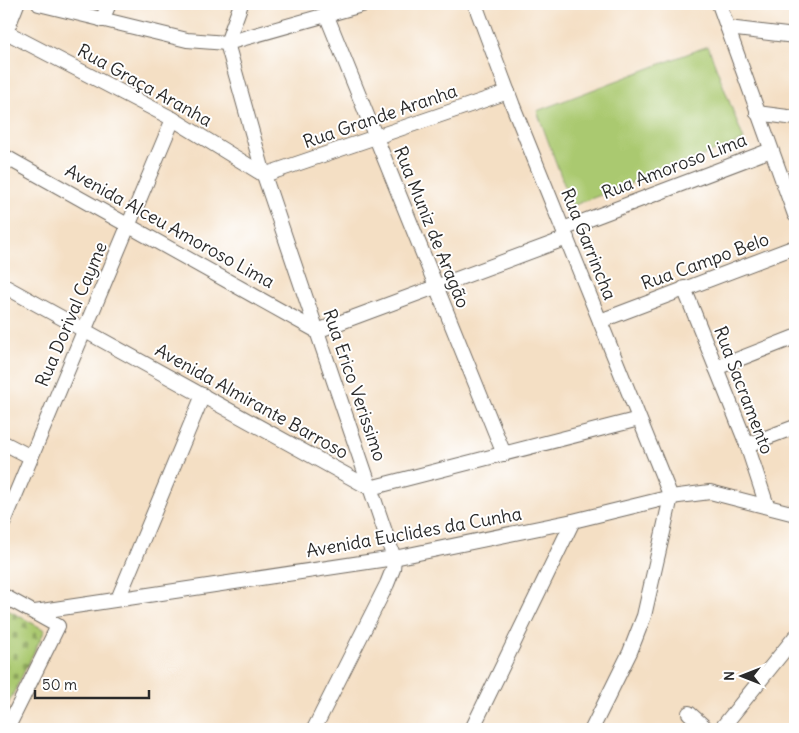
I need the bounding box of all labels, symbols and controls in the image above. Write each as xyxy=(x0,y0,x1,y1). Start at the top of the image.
street label: Rua Graça Aranha xyxy=(74,39,216,131)
street label: Rua Grande Aranha xyxy=(300,79,460,153)
street label: Rua Amoroso Lima xyxy=(598,128,750,204)
street label: Rua Muniz de Aragão xyxy=(389,143,475,311)
street label: Avenida Alceu Amoroso Lima xyxy=(61,159,279,293)
street label: Rua Garrincha xyxy=(556,185,622,303)
street label: Rua Campo Belo xyxy=(638,227,772,295)
street label: Rua Dorival Cayme xyxy=(30,238,112,390)
street label: Rua Erico Verissimo xyxy=(318,306,392,464)
street label: Rua Sacramento xyxy=(709,323,779,457)
street label: Avenida Almirante Barroso xyxy=(151,338,353,464)
street label: Avenida Euclides da Cunha xyxy=(304,502,524,562)
north arrow xyxy=(716,650,766,700)
scale bar xyxy=(35,668,149,700)
text: N xyxy=(720,671,738,681)
text: 50 m xyxy=(42,675,77,694)

